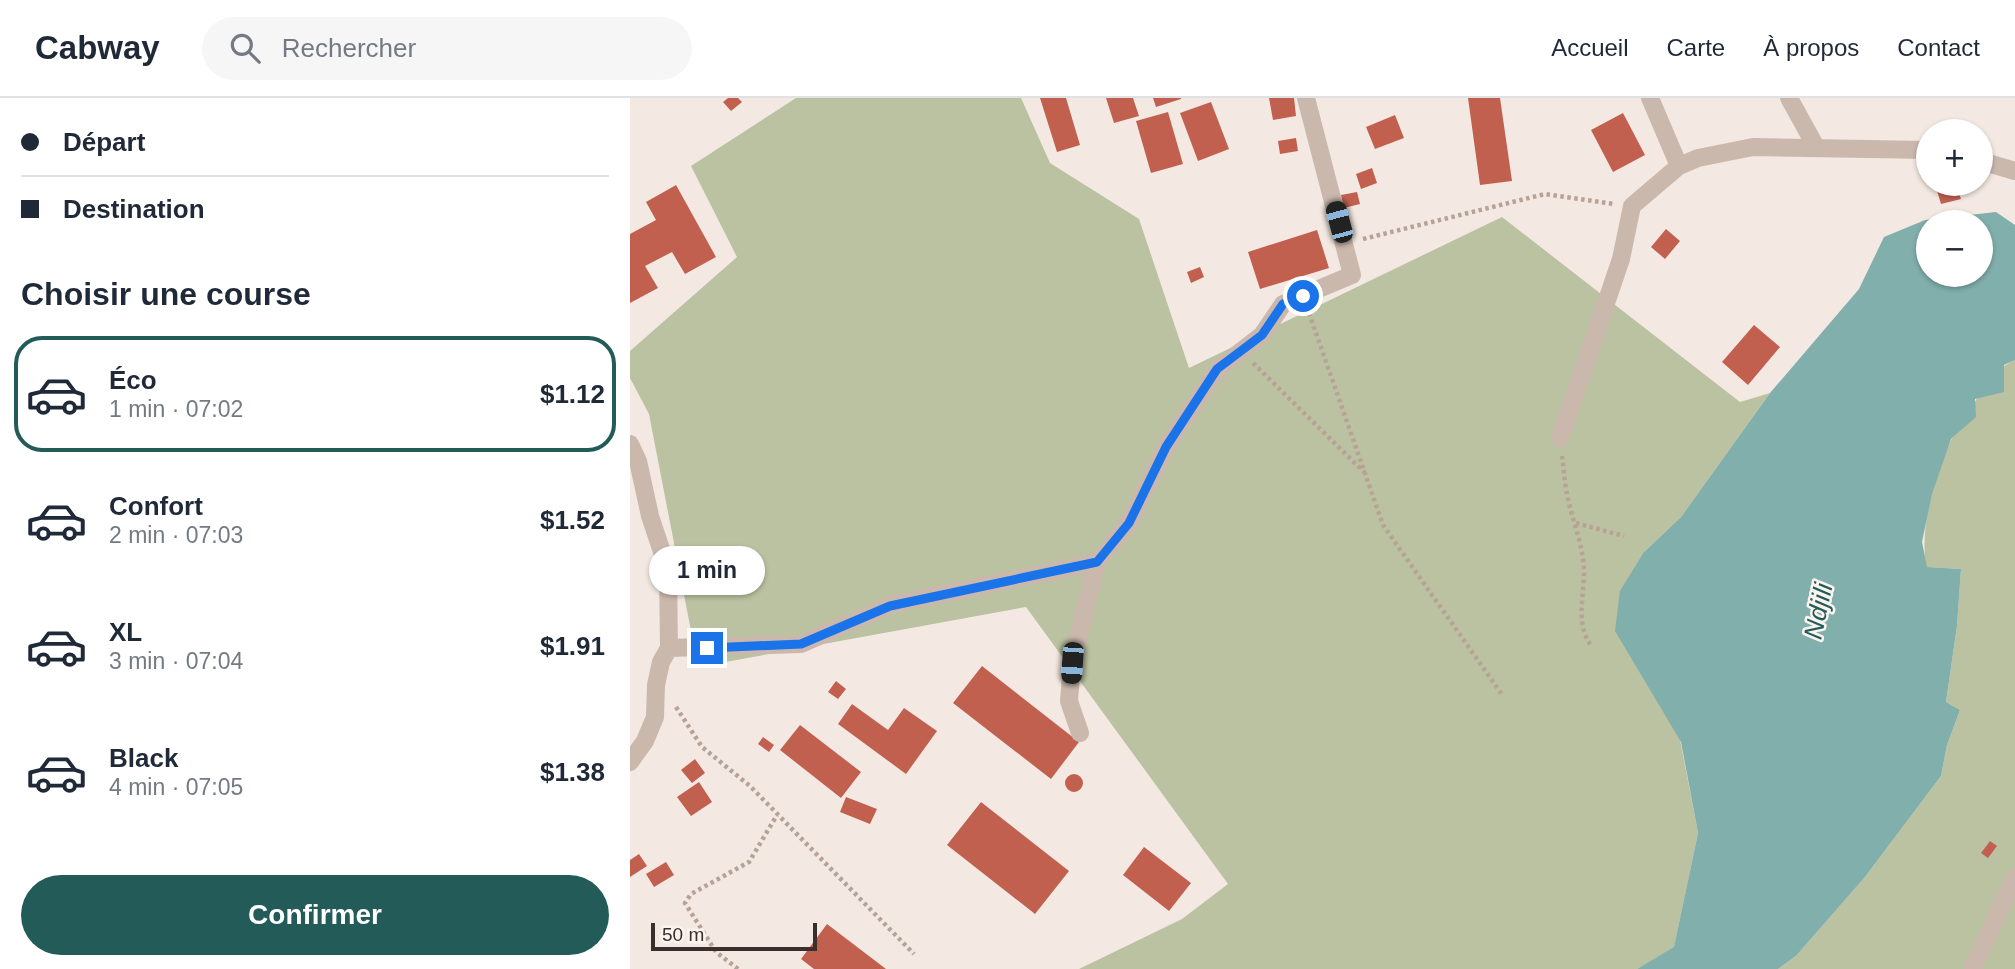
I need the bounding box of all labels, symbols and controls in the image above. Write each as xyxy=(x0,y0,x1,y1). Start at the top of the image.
search box xyxy=(202,17,692,80)
text: Cabway xyxy=(35,29,160,66)
icon: search xyxy=(226,29,264,67)
text: Rechercher xyxy=(282,33,416,63)
text: Accueil xyxy=(1551,34,1629,61)
text: Carte xyxy=(1667,34,1725,61)
text: À propos xyxy=(1763,34,1859,61)
text: Contact xyxy=(1897,34,1980,61)
map controls xyxy=(1916,119,1993,287)
button: + xyxy=(1916,119,1993,196)
text: Départ xyxy=(63,127,145,157)
text: Destination xyxy=(63,194,205,224)
car xyxy=(1324,199,1355,245)
button: − xyxy=(1916,210,1993,287)
text: Choisir une course xyxy=(21,276,311,312)
route start xyxy=(1287,280,1319,312)
icon: car xyxy=(25,363,88,426)
text: Éco xyxy=(109,365,157,395)
text: $1.12 xyxy=(540,379,605,409)
text: 1 min · 07:02 xyxy=(109,396,243,422)
icon: car xyxy=(25,489,88,552)
text: Confort xyxy=(109,491,203,521)
text: $1.52 xyxy=(540,505,605,535)
text: 2 min · 07:03 xyxy=(109,522,243,548)
callout: 1 min xyxy=(649,546,765,596)
text: 1 min xyxy=(677,557,737,583)
water label: Ndjili xyxy=(1797,579,1839,642)
icon: car xyxy=(25,615,88,678)
text: XL xyxy=(109,617,142,647)
text: $1.91 xyxy=(540,631,605,661)
route end xyxy=(691,632,723,664)
car xyxy=(1061,641,1084,685)
text: 3 min · 07:04 xyxy=(109,648,243,674)
icon: car xyxy=(25,741,88,804)
text: Black xyxy=(109,743,178,773)
text: $1.38 xyxy=(540,757,605,787)
text: 4 min · 07:05 xyxy=(109,774,243,800)
button: Confirmer xyxy=(21,875,609,955)
scale bar xyxy=(651,920,817,952)
text: 50 m xyxy=(662,924,704,945)

